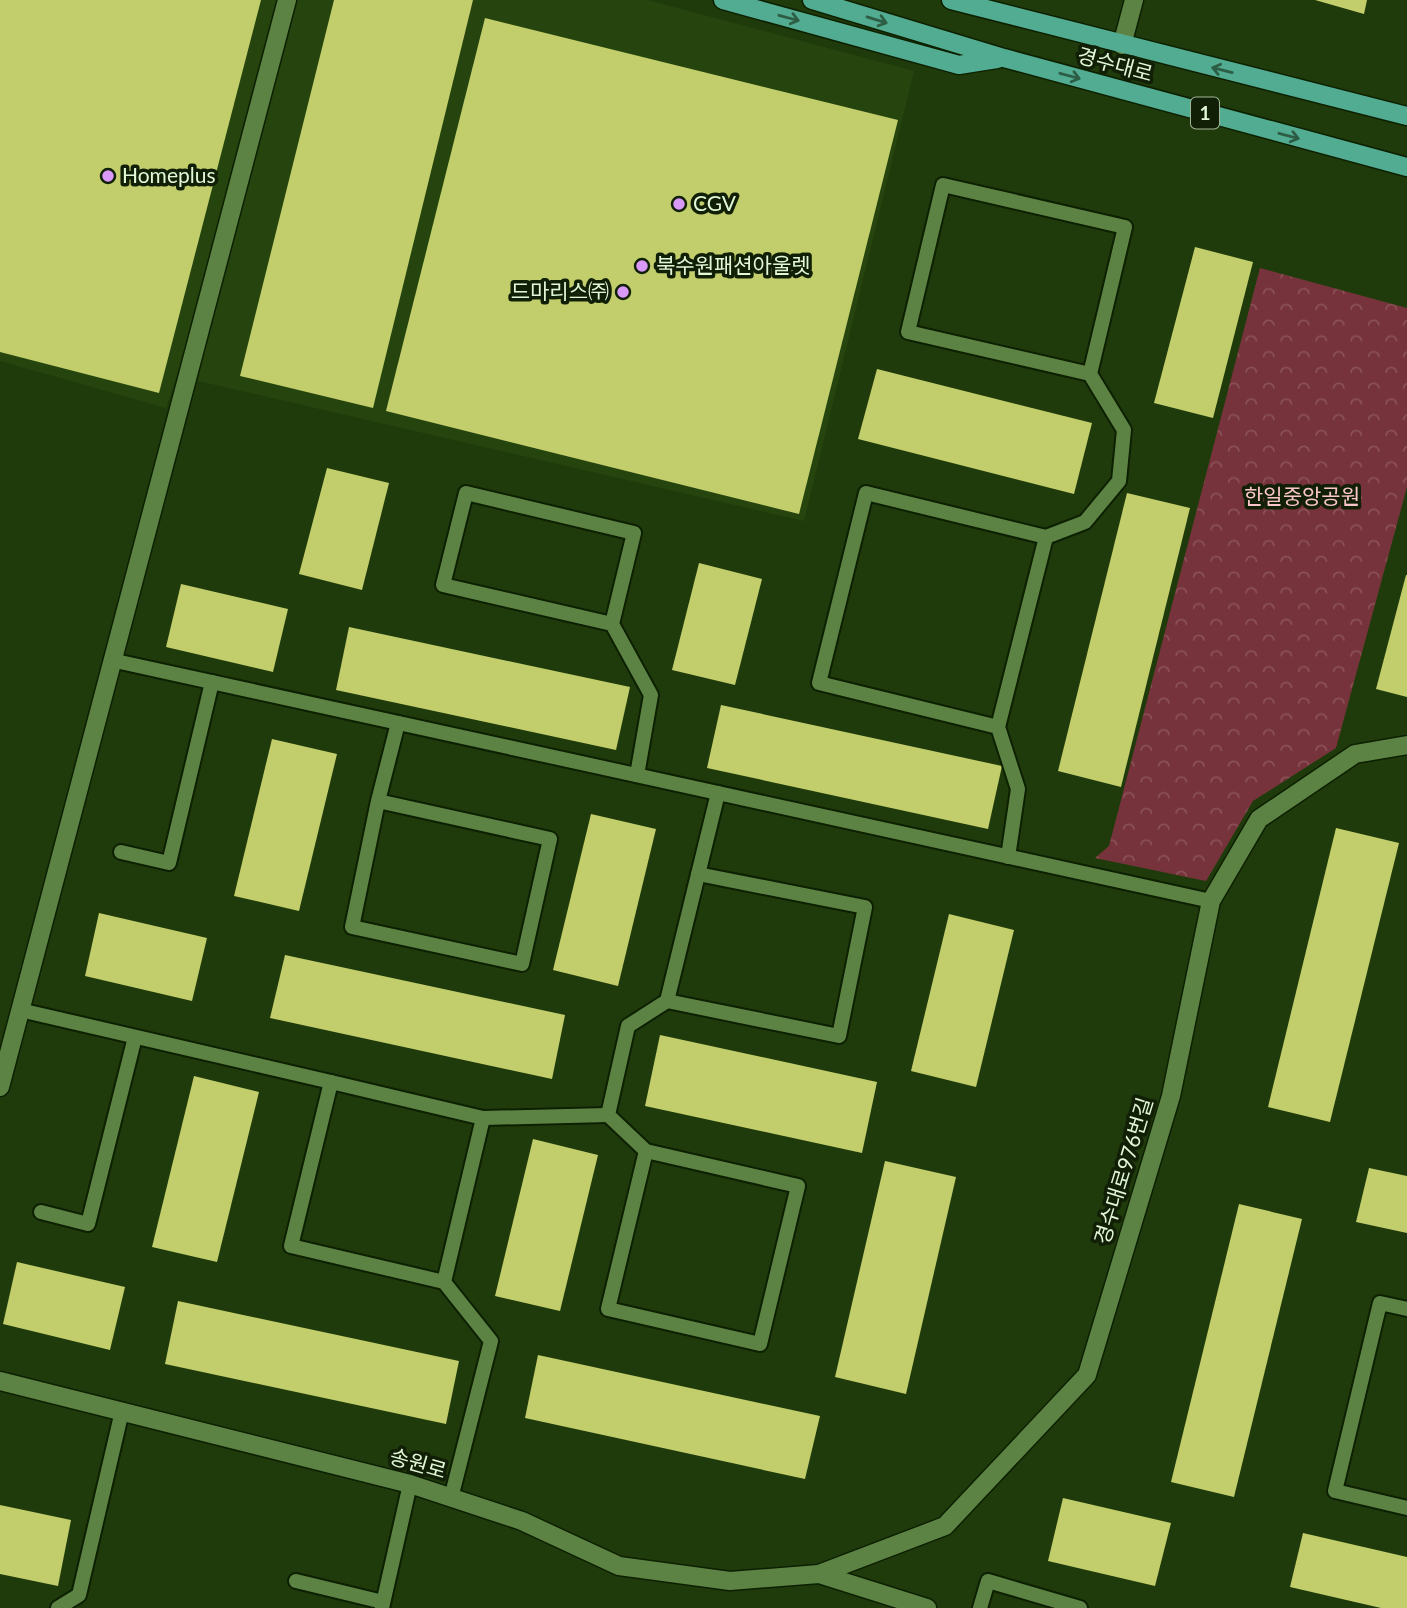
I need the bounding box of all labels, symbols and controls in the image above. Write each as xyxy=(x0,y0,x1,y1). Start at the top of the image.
one-way arrow xyxy=(777,12,799,25)
one-way arrow xyxy=(866,15,888,27)
street label: 경수대로 xyxy=(1075,41,1156,86)
one-way arrow xyxy=(1211,63,1234,76)
one-way arrow xyxy=(1058,70,1081,83)
road number: 1 xyxy=(1191,97,1219,128)
one-way arrow xyxy=(1277,130,1300,143)
place label: Homeplus xyxy=(122,162,216,187)
marker: Homeplus xyxy=(100,168,116,184)
place label: CGV xyxy=(693,190,737,215)
marker: CGV xyxy=(671,196,687,212)
place label: 북수원패션아울렛 xyxy=(656,252,811,277)
marker: 북수원패션아울렛 xyxy=(634,258,650,274)
place label: 드마리스㈜ xyxy=(511,278,609,303)
marker: 드마리스㈜ xyxy=(615,284,631,300)
park label: 한일중앙공원 xyxy=(1244,483,1360,508)
street label: 경수대로976번길 xyxy=(1088,1094,1157,1247)
street label: 송원로 xyxy=(387,1443,450,1483)

